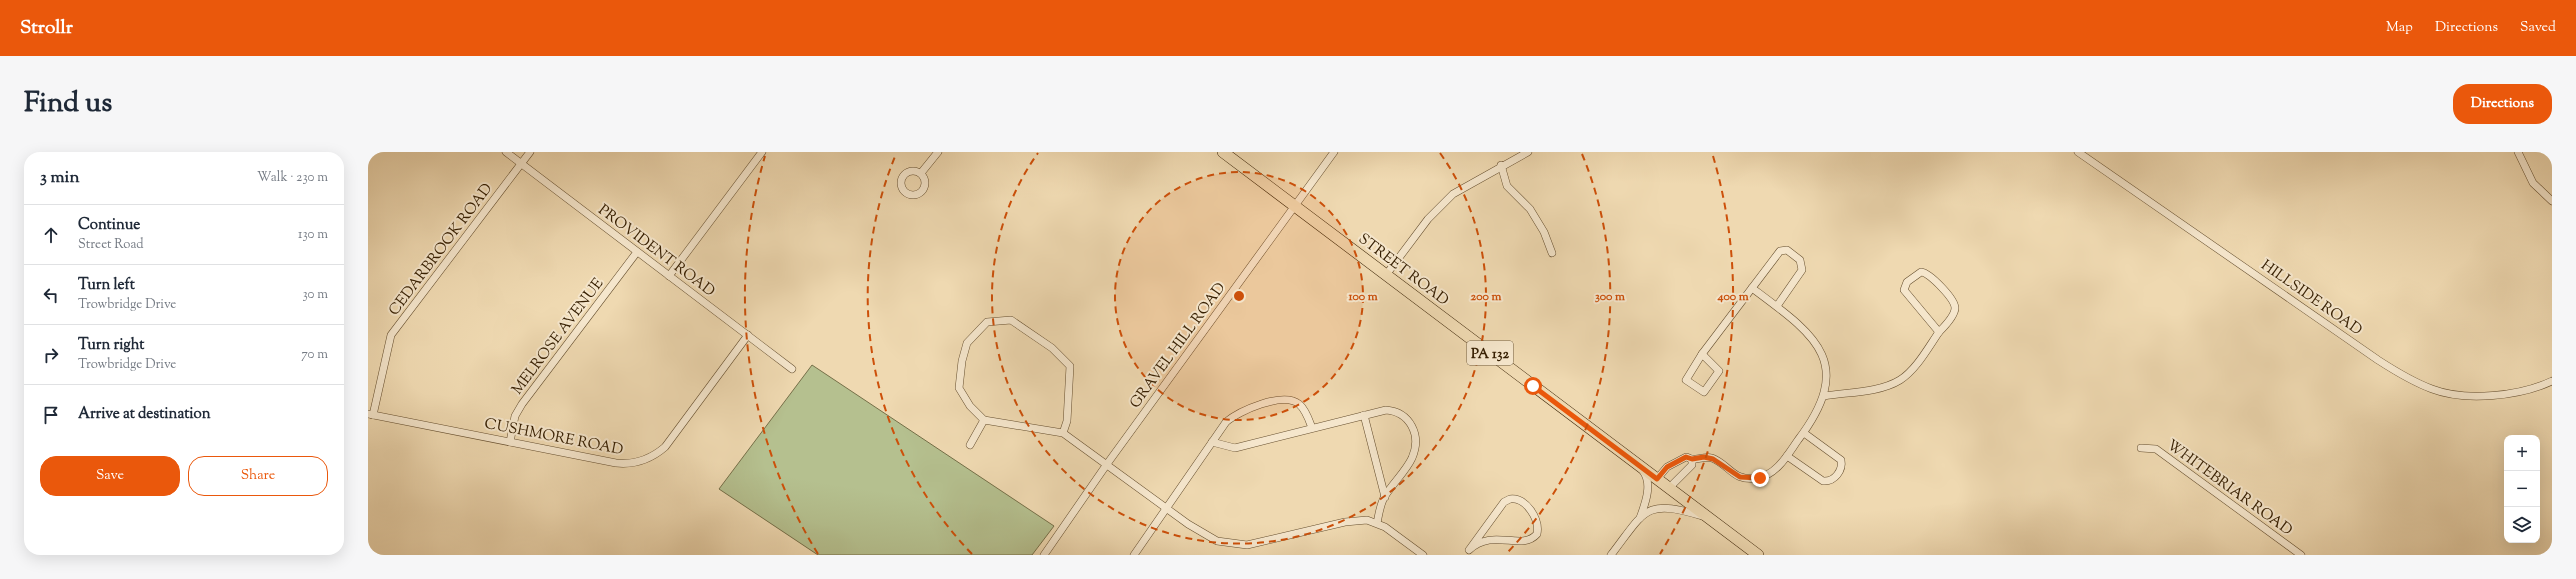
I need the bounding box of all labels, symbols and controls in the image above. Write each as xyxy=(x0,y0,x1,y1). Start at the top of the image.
text: Strollr xyxy=(20,15,73,42)
text: Map xyxy=(2386,18,2413,38)
text: Directions xyxy=(2435,18,2498,38)
text: Saved xyxy=(2520,18,2556,38)
text: Find us xyxy=(24,84,112,124)
button: Directions xyxy=(2453,84,2552,124)
text: 3 min xyxy=(40,166,79,190)
text: Walk · 230 m xyxy=(257,169,328,187)
street label: CEDARBROOK ROAD xyxy=(384,179,498,321)
street label: PROVIDENT ROAD xyxy=(593,200,719,302)
text: Continue xyxy=(78,215,140,236)
icon: ahead xyxy=(40,224,62,246)
text: 130 m xyxy=(298,226,328,244)
street label: STREET ROAD xyxy=(1353,229,1453,311)
text: Street Road xyxy=(78,236,144,254)
street label: HILLSIDE ROAD xyxy=(2256,255,2366,341)
street label: MELROSE AVENUE xyxy=(507,274,609,399)
text: Turn left xyxy=(78,275,135,296)
street label: GRAVEL HILL ROAD xyxy=(1125,279,1231,413)
icon: left xyxy=(40,284,62,306)
text: 30 m xyxy=(302,286,328,304)
text: 100 m xyxy=(1347,288,1378,306)
text: 200 m xyxy=(1471,288,1501,306)
text: 300 m xyxy=(1595,288,1625,306)
text: 400 m xyxy=(1716,288,1749,306)
centre of rings xyxy=(1232,289,1246,303)
text: Trowbridge Drive xyxy=(78,296,176,314)
text: Turn right xyxy=(78,335,144,356)
road number: PA 132 xyxy=(1467,341,1513,365)
icon: right xyxy=(40,344,62,366)
text: 70 m xyxy=(301,346,328,364)
text: Trowbridge Drive xyxy=(78,356,176,374)
route start xyxy=(1524,377,1542,395)
icon: arrive xyxy=(40,404,62,426)
text: Arrive at destination xyxy=(78,404,211,425)
street label: CUSHMORE ROAD xyxy=(483,414,625,461)
street label: WHITEBRIAR ROAD xyxy=(2162,435,2296,541)
map controls xyxy=(2504,435,2540,543)
button: + xyxy=(2504,435,2540,471)
button: Save xyxy=(40,456,180,496)
button: Share xyxy=(188,456,328,496)
route end xyxy=(1751,469,1769,487)
button: − xyxy=(2504,471,2540,507)
button: layers xyxy=(2504,507,2540,543)

